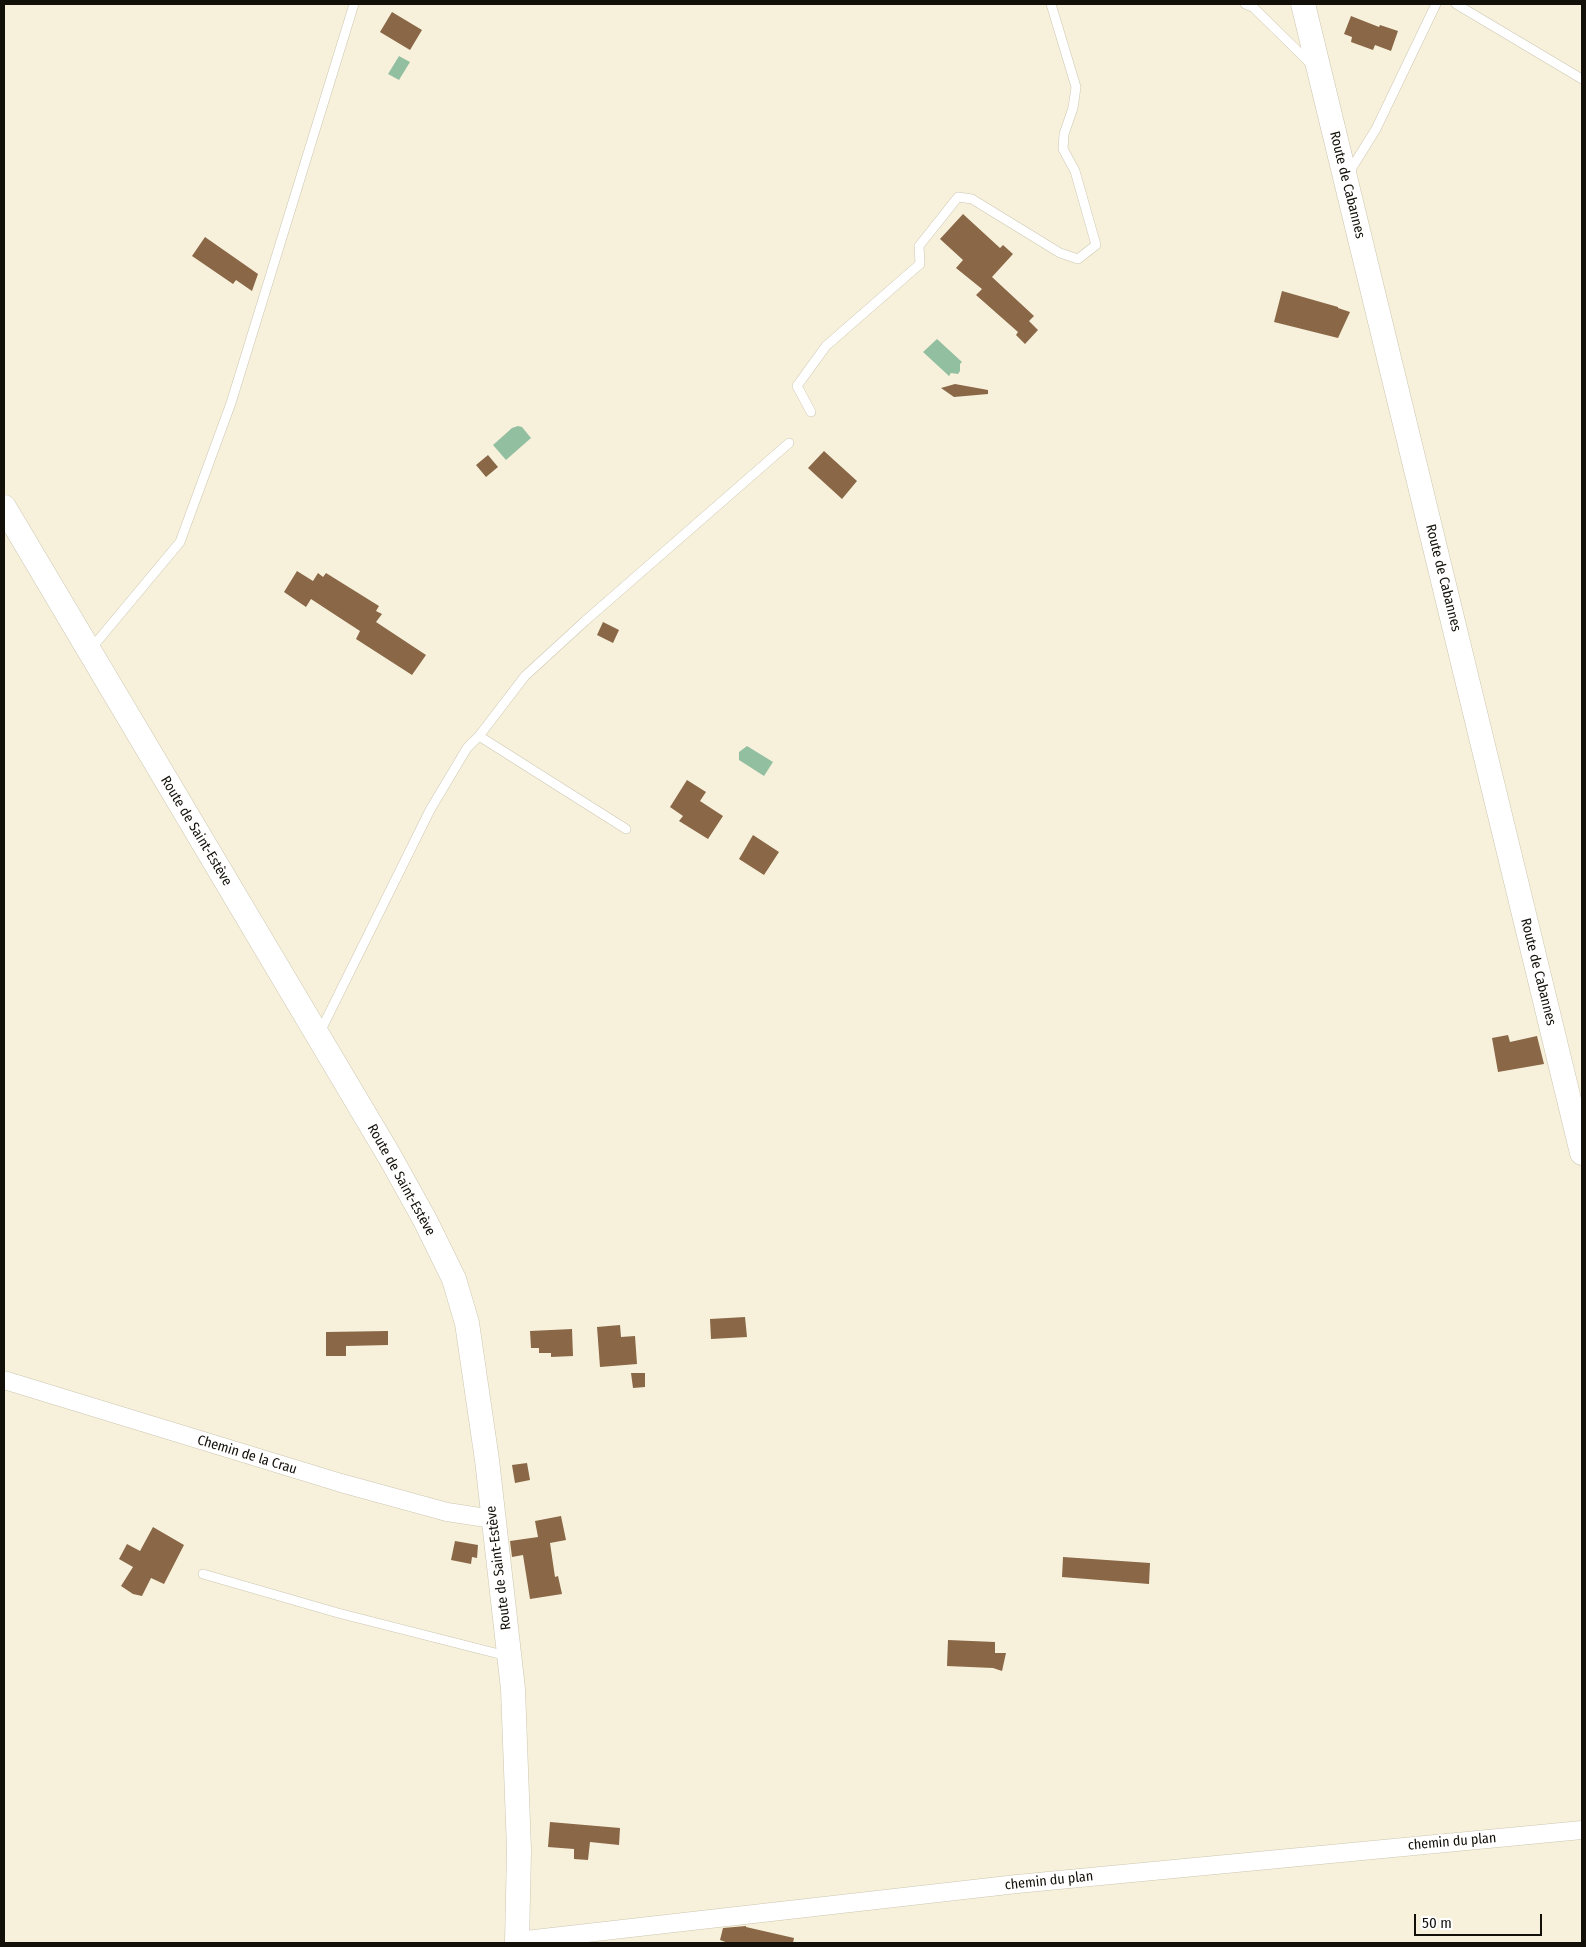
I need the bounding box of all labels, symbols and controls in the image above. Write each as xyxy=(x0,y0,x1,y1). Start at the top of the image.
street label: Route de Cabannes xyxy=(1326,130,1368,240)
street label: Route de Cabannes xyxy=(1422,523,1464,633)
street label: Route de Saint-Estève xyxy=(157,773,235,889)
street label: Route de Cabannes xyxy=(1517,917,1559,1027)
street label: Route de Saint-Estève xyxy=(363,1121,439,1239)
street label: Chemin de la Crau xyxy=(195,1432,299,1478)
street label: Route de Saint-Estève xyxy=(483,1505,515,1631)
street label: chemin du plan xyxy=(1407,1830,1497,1854)
street label: chemin du plan xyxy=(1004,1868,1094,1894)
scale bar xyxy=(1416,1904,1544,1936)
text: 50 m xyxy=(1422,1914,1452,1932)

